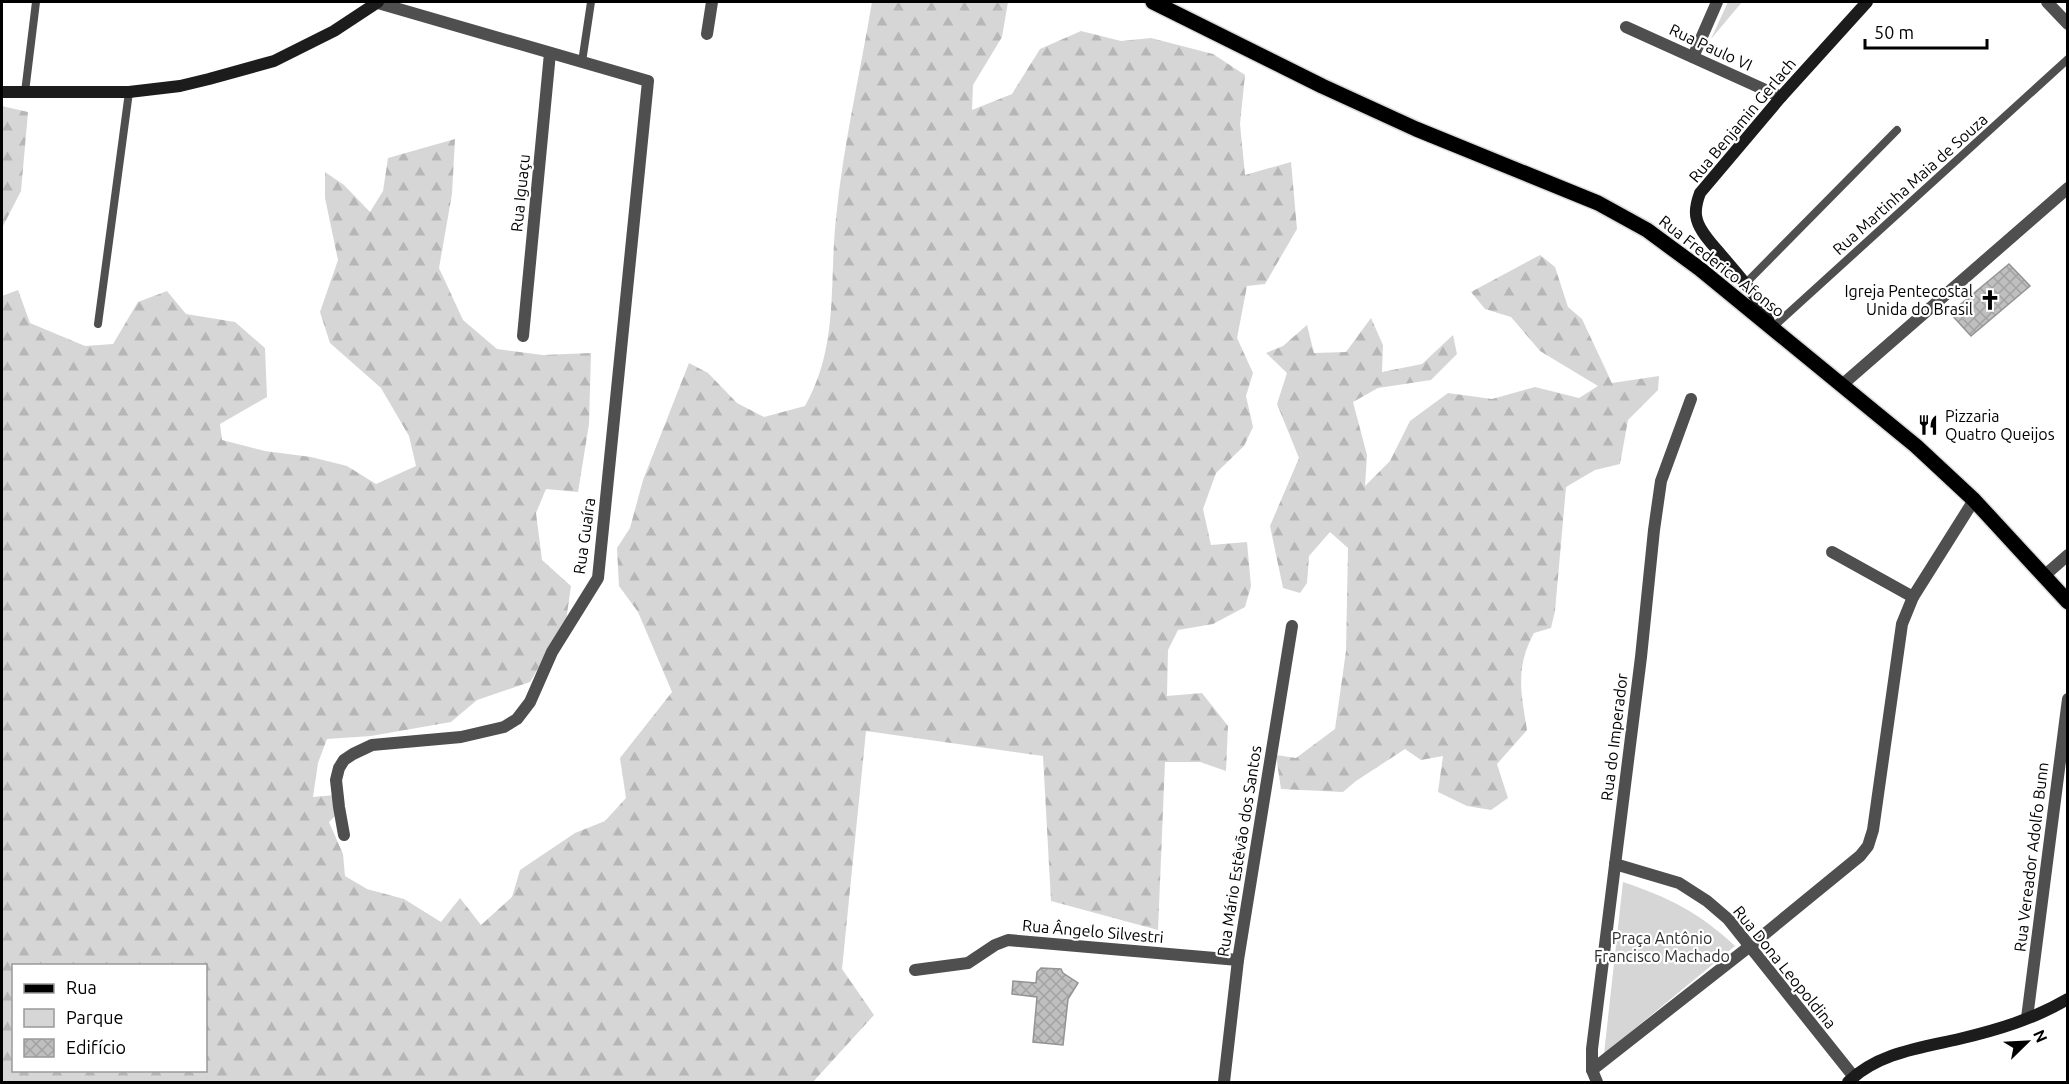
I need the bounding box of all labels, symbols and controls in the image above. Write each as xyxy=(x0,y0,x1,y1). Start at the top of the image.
scale bar xyxy=(1865,12,1986,50)
street label: Rua Paulo VI xyxy=(1667,20,1755,74)
text: 50 m xyxy=(1874,22,1914,42)
street label: Rua Benjamin Gerlach xyxy=(1685,54,1799,186)
street label: Rua Martinha Maia de Souza xyxy=(1829,110,1991,258)
street label: Rua Iguaçu xyxy=(507,153,533,233)
street label: Rua Frederico Afonso xyxy=(1656,212,1788,320)
place label: Igreja Pentecostal Unida do Brasil xyxy=(1844,282,1973,318)
church icon: Igreja Pentecostal Unida do Brasil xyxy=(1978,288,2002,312)
place label: Pizzaria Quatro Queijos xyxy=(1945,407,2055,443)
restaurant icon: Pizzaria Quatro Queijos xyxy=(1916,413,1940,437)
street label: Rua Guaíra xyxy=(570,497,598,575)
street label: Rua do Imperador xyxy=(1597,672,1631,802)
street label: Rua Mário Estêvão dos Santos xyxy=(1213,744,1265,958)
street label: Rua Vereador Adolfo Bunn xyxy=(2010,761,2052,953)
street label: Rua Dona Leopoldina xyxy=(1730,902,1840,1032)
street label: Rua Ângelo Silvestri xyxy=(1021,915,1165,946)
park label: Praça Antônio Francisco Machado xyxy=(1594,929,1730,965)
legend xyxy=(12,964,207,1072)
text: Rua xyxy=(66,977,97,997)
text: Parque xyxy=(66,1007,123,1027)
north arrow xyxy=(1997,1012,2057,1072)
text: N xyxy=(2030,1027,2051,1045)
text: Edifício xyxy=(66,1037,126,1057)

